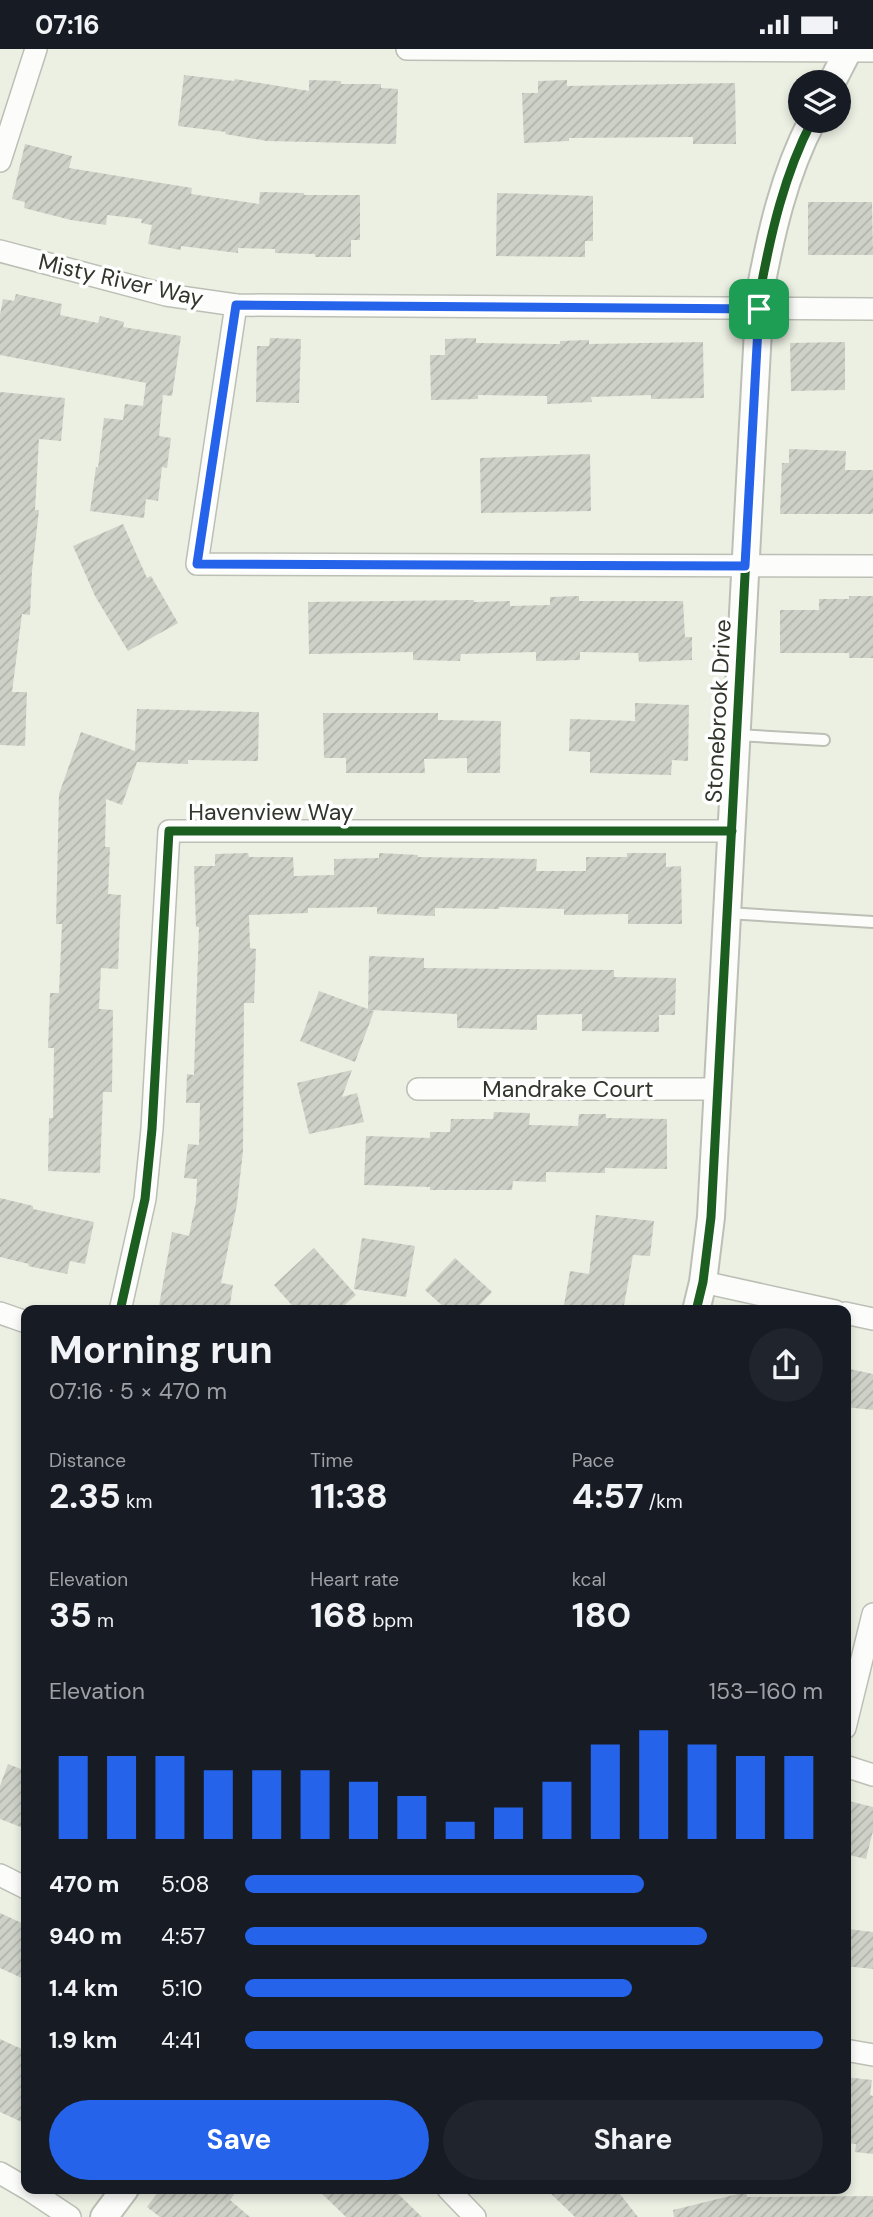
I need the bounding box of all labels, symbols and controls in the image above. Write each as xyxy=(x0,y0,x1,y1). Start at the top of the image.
text: 07:16 xyxy=(35,8,100,42)
map controls xyxy=(788,70,851,133)
button: layers xyxy=(788,70,851,133)
street label: Misty River Way xyxy=(36,246,207,314)
pin xyxy=(729,279,789,339)
icon: arrive xyxy=(740,290,778,328)
street label: Stonebrook Drive xyxy=(698,618,738,804)
street label: Havenview Way xyxy=(188,797,354,827)
street label: Mandrake Court xyxy=(482,1074,654,1104)
text: Morning run xyxy=(49,1325,273,1375)
button: share xyxy=(749,1328,823,1402)
text: 07:16 · 5 × 470 m xyxy=(49,1376,227,1406)
text: Distance xyxy=(49,1448,126,1473)
text: Time xyxy=(310,1448,353,1473)
text: Pace xyxy=(572,1448,614,1473)
text: 2.35 xyxy=(49,1473,121,1519)
text: 11:38 xyxy=(310,1473,388,1519)
text: 4:57 xyxy=(572,1473,644,1519)
text: km xyxy=(121,1489,152,1514)
text: /km xyxy=(644,1489,683,1514)
text: Elevation xyxy=(49,1567,128,1592)
text: Heart rate xyxy=(310,1567,399,1592)
text: kcal xyxy=(572,1567,606,1592)
text: 35 xyxy=(49,1592,92,1638)
text: 168 xyxy=(310,1592,367,1638)
text: 180 xyxy=(572,1592,631,1638)
text: m xyxy=(92,1608,114,1633)
text: bpm xyxy=(367,1608,413,1633)
text: Elevation xyxy=(49,1676,145,1706)
text: 153–160 m xyxy=(709,1676,823,1706)
text: 470 m xyxy=(49,1869,119,1899)
text: 5:08 xyxy=(161,1869,209,1899)
text: 940 m xyxy=(49,1921,122,1951)
text: 4:57 xyxy=(161,1921,206,1951)
text: 1.4 km xyxy=(49,1973,118,2003)
text: 5:10 xyxy=(161,1973,203,2003)
text: 1.9 km xyxy=(49,2025,117,2055)
text: 4:41 xyxy=(161,2025,201,2055)
button: Save xyxy=(49,2100,429,2180)
button: Share xyxy=(443,2100,823,2180)

